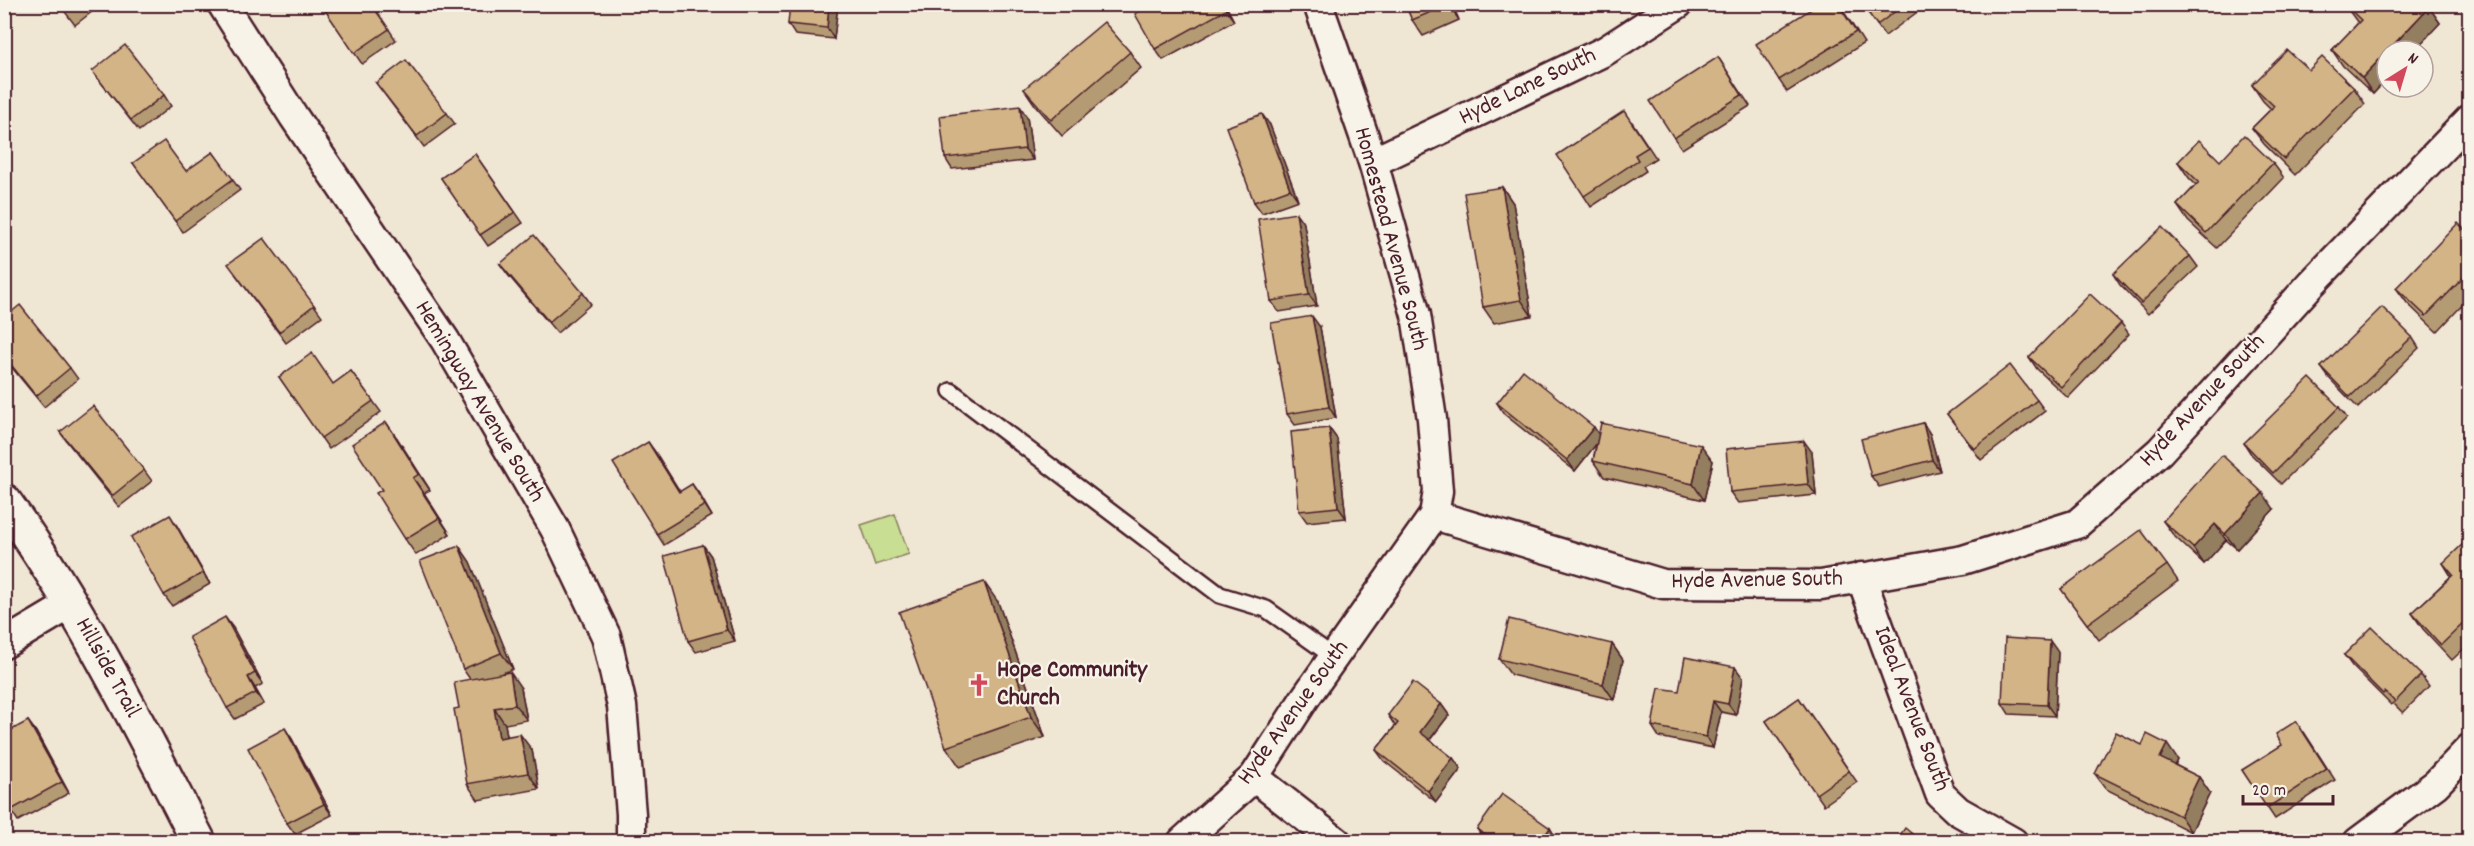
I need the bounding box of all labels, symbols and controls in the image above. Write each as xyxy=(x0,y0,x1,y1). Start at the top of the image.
street label: Hyde Lane South xyxy=(1454,39,1602,135)
north arrow xyxy=(2375,39,2435,99)
text: N xyxy=(2402,47,2423,71)
street label: Homestead Avenue South xyxy=(1344,123,1436,355)
street label: Hemingway Avenue South xyxy=(405,295,553,509)
street label: Hyde Avenue South xyxy=(2132,327,2274,475)
street label: Hyde Avenue South xyxy=(1671,563,1843,599)
street label: Hillside Trail xyxy=(66,612,149,724)
street label: Ideal Avenue South xyxy=(1864,622,1958,796)
street label: Hyde Avenue South xyxy=(1230,633,1358,793)
place label: Hope Community Church xyxy=(997,654,1148,716)
church icon: Hope Community Church xyxy=(966,672,992,698)
scale bar xyxy=(2243,768,2333,806)
text: 20 m xyxy=(2252,779,2286,804)

